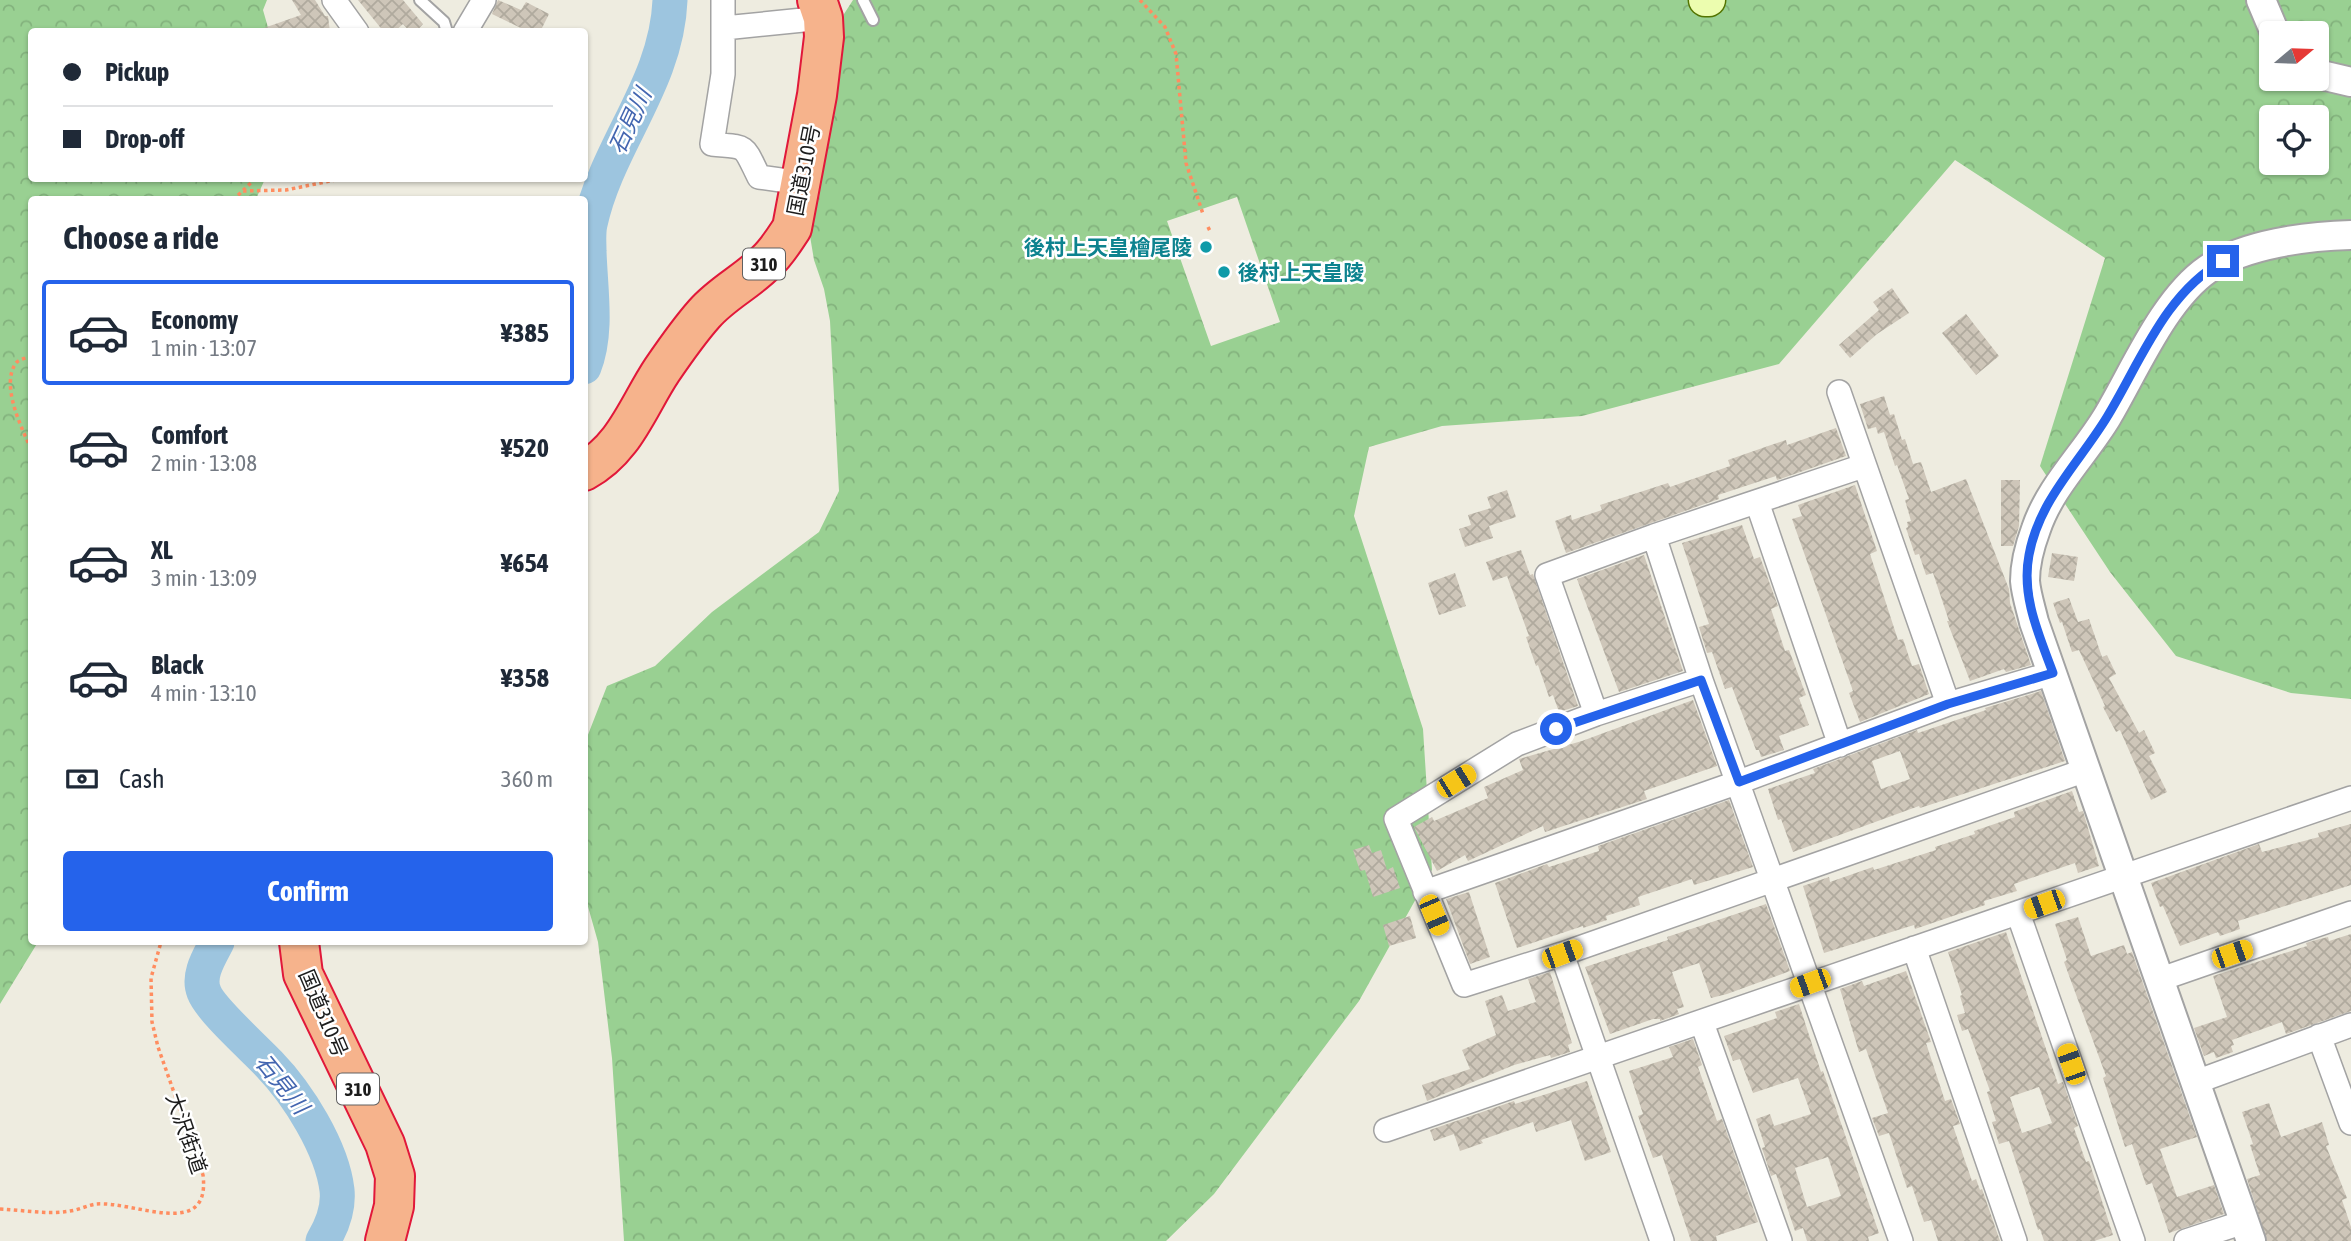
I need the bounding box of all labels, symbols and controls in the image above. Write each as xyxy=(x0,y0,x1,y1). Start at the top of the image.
north arrow xyxy=(2259,21,2329,91)
map controls xyxy=(2259,21,2329,175)
text: Pickup xyxy=(105,57,169,87)
water label: 石見川 xyxy=(604,82,658,158)
button: locate xyxy=(2259,105,2329,175)
street label: 国道310号 xyxy=(782,122,824,218)
text: Drop-off xyxy=(105,124,185,154)
text: Choose a ride xyxy=(63,219,219,256)
place label: 後村上天皇檜尾陵 xyxy=(1024,235,1192,259)
marker: 後村上天皇檜尾陵 xyxy=(1198,239,1214,255)
route end xyxy=(2207,245,2239,277)
road number: 310 xyxy=(743,248,785,280)
place label: 後村上天皇陵 xyxy=(1238,260,1364,284)
marker: 後村上天皇陵 xyxy=(1216,264,1232,280)
icon: car xyxy=(67,301,130,364)
text: Economy xyxy=(151,305,238,335)
text: ¥385 xyxy=(501,318,549,348)
text: 1 min · 13:07 xyxy=(151,335,257,361)
icon: car xyxy=(67,416,130,479)
text: Comfort xyxy=(151,420,228,450)
text: ¥520 xyxy=(501,433,549,463)
text: 2 min · 13:08 xyxy=(151,450,257,476)
icon: car xyxy=(67,531,130,594)
text: XL xyxy=(151,535,173,565)
text: ¥654 xyxy=(501,548,549,578)
text: 3 min · 13:09 xyxy=(151,565,257,591)
icon: car xyxy=(67,646,130,709)
text: Black xyxy=(151,650,203,680)
text: ¥358 xyxy=(501,663,549,693)
text: 4 min · 13:10 xyxy=(151,680,257,706)
route start xyxy=(1540,713,1572,745)
icon: cash xyxy=(63,760,101,798)
car xyxy=(1433,761,1480,801)
text: Cash xyxy=(119,764,165,794)
text: 360 m xyxy=(501,766,553,792)
button: Confirm xyxy=(63,851,553,931)
car xyxy=(2021,887,2068,921)
car xyxy=(1417,892,1452,938)
car xyxy=(1539,937,1586,971)
car xyxy=(2209,937,2256,971)
street label: 国道310号 xyxy=(295,966,353,1060)
car xyxy=(1787,966,1834,1000)
car xyxy=(2055,1041,2088,1087)
water label: 石見川 xyxy=(250,1049,316,1121)
road number: 310 xyxy=(337,1074,379,1105)
street label: 大沢街道 xyxy=(162,1089,212,1177)

